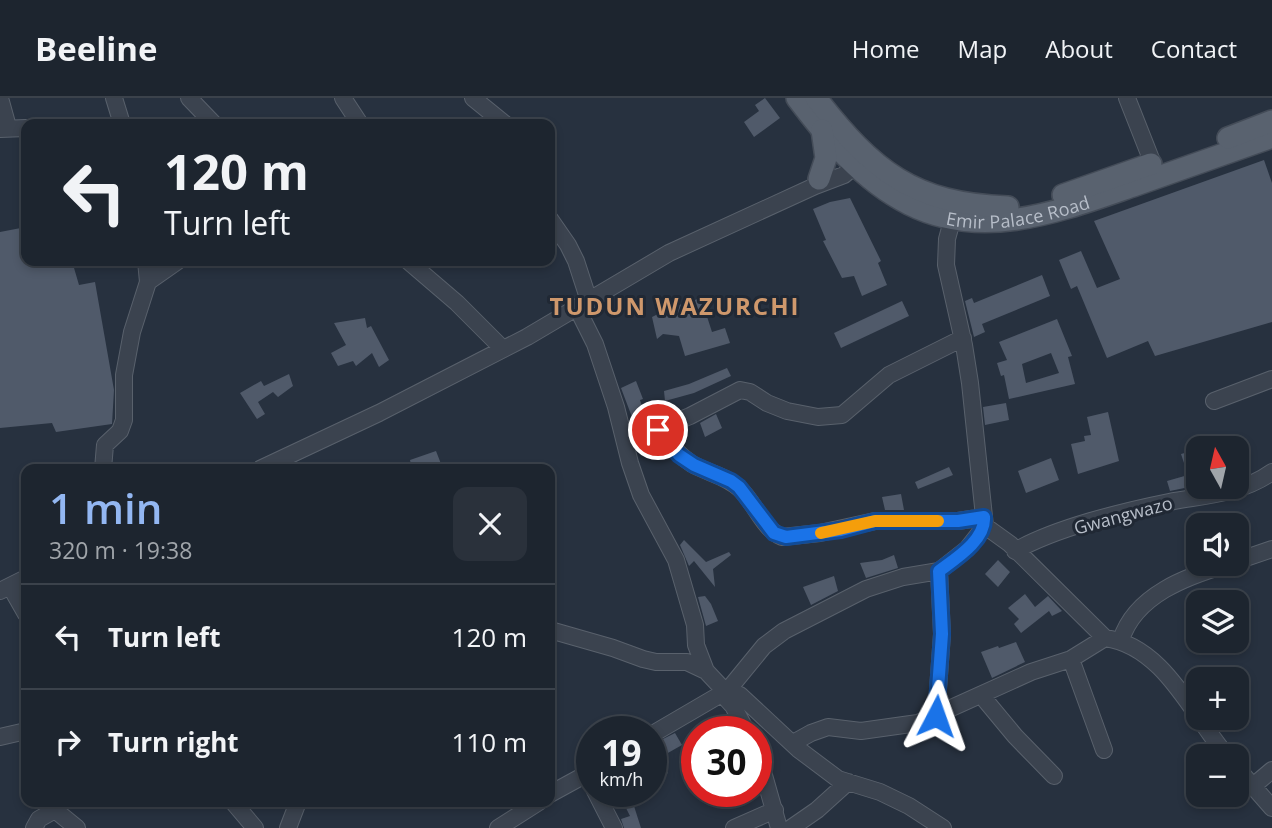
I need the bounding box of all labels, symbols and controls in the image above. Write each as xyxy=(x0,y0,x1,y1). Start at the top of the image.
text: Beeline xyxy=(35,26,158,71)
text: Home xyxy=(852,32,920,65)
text: Map xyxy=(958,32,1007,65)
text: About xyxy=(1045,32,1113,65)
text: Contact xyxy=(1151,32,1237,65)
text: 120 m xyxy=(164,138,309,204)
icon: left xyxy=(49,147,140,238)
street label: Emir Palace Road xyxy=(944,190,1093,234)
text: Turn left xyxy=(164,201,290,244)
district label: TUDUN WAZURCHI xyxy=(550,289,800,322)
pin xyxy=(628,400,688,460)
icon: arrive xyxy=(639,411,677,449)
north arrow xyxy=(1186,436,1250,499)
map controls xyxy=(1186,436,1249,807)
text: 1 min xyxy=(49,479,162,536)
button: close xyxy=(453,487,527,561)
street label: Gwangwazo xyxy=(1071,490,1175,540)
button: sound xyxy=(1186,513,1249,576)
text: 320 m · 19:38 xyxy=(49,534,192,566)
button: layers xyxy=(1186,590,1249,653)
icon: left xyxy=(49,618,87,656)
text: Turn left xyxy=(108,619,220,655)
text: 120 m xyxy=(452,619,527,655)
button: + xyxy=(1186,667,1249,730)
position arrow xyxy=(899,679,973,753)
speed limit sign: 30 xyxy=(681,716,772,807)
icon: right xyxy=(49,723,87,761)
text: Turn right xyxy=(108,724,239,760)
text: 110 m xyxy=(452,724,527,760)
text: 19 xyxy=(601,729,642,776)
button: − xyxy=(1186,744,1249,807)
text: km/h xyxy=(600,767,643,791)

